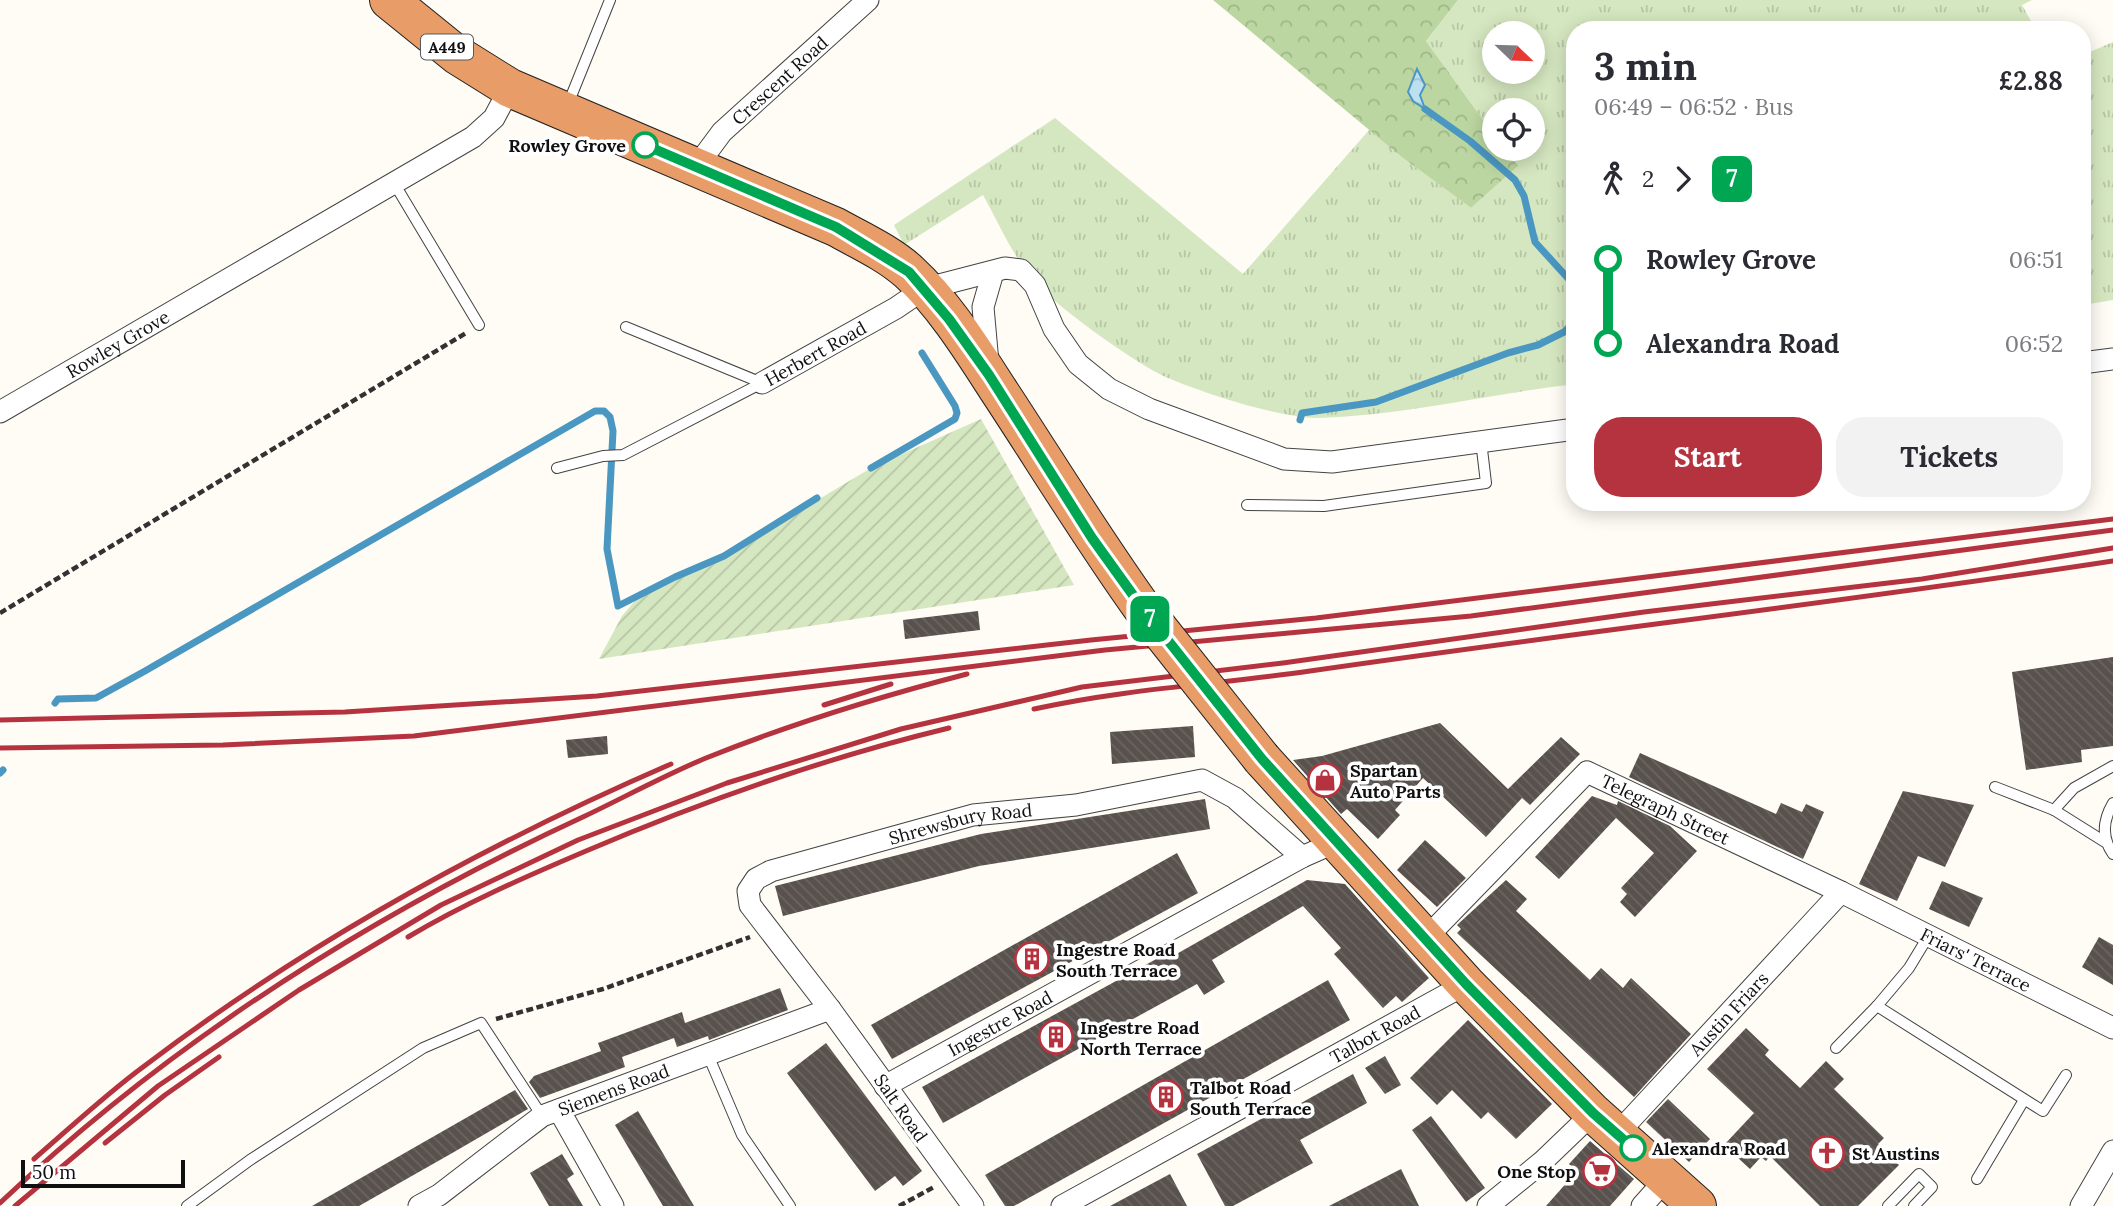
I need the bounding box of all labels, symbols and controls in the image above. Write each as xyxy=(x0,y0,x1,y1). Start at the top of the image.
north arrow xyxy=(1482,21,1545,84)
map controls xyxy=(1482,21,1545,161)
street label: Crescent Road xyxy=(726,31,833,129)
road number: A449 xyxy=(421,34,473,60)
text: 3 min xyxy=(1594,42,1697,90)
text: £2.88 xyxy=(1998,64,2063,97)
text: 06:49 – 06:52 · Bus xyxy=(1594,92,1793,121)
button: locate xyxy=(1482,98,1545,161)
marker: Rowley Grove xyxy=(632,132,658,158)
place label: Rowley Grove xyxy=(508,134,626,157)
icon: walk xyxy=(1594,160,1632,198)
icon: forward xyxy=(1664,160,1702,198)
text: 7 xyxy=(1726,163,1738,194)
text: 2 xyxy=(1642,164,1654,193)
text: Rowley Grove xyxy=(1646,243,1816,276)
text: 06:51 xyxy=(2009,245,2063,274)
street label: Rowley Grove xyxy=(62,305,173,383)
street label: Herbert Road xyxy=(760,316,870,391)
text: Alexandra Road xyxy=(1646,327,1840,360)
text: 06:52 xyxy=(2005,329,2063,358)
button: Start xyxy=(1594,417,1822,497)
button: Tickets xyxy=(1836,417,2063,497)
line badge: 7 xyxy=(1127,596,1173,642)
text: 7 xyxy=(1144,603,1156,634)
place label: Spartan Auto Parts xyxy=(1350,759,1441,803)
shop icon: Spartan Auto Parts xyxy=(1306,761,1344,799)
street label: Telegraph Street xyxy=(1598,769,1733,849)
street label: Shrewsbury Road xyxy=(886,798,1034,849)
street label: Friars' Terrace xyxy=(1917,922,2035,997)
place label: Ingestre Road South Terrace xyxy=(1056,938,1178,982)
building icon: Ingestre Road South Terrace xyxy=(1013,940,1051,978)
street label: Austin Friars xyxy=(1683,967,1773,1061)
street label: Ingestre Road xyxy=(944,985,1056,1061)
street label: Talbot Road xyxy=(1326,1000,1424,1068)
place label: Ingestre Road North Terrace xyxy=(1080,1016,1202,1060)
building icon: Ingestre Road North Terrace xyxy=(1037,1018,1075,1056)
street label: Siemens Road xyxy=(555,1058,672,1120)
street label: Salt Road xyxy=(869,1070,933,1147)
place label: Talbot Road South Terrace xyxy=(1190,1076,1312,1120)
building icon: Talbot Road South Terrace xyxy=(1147,1078,1185,1116)
church icon: St Austins xyxy=(1808,1134,1846,1172)
marker: Alexandra Road xyxy=(1620,1135,1646,1161)
place label: Alexandra Road xyxy=(1652,1137,1786,1160)
place label: St Austins xyxy=(1852,1142,1940,1165)
supermarket icon: One Stop xyxy=(1581,1152,1619,1190)
scale bar xyxy=(21,1157,186,1189)
text: 50 m xyxy=(32,1160,76,1184)
place label: One Stop xyxy=(1497,1160,1576,1183)

